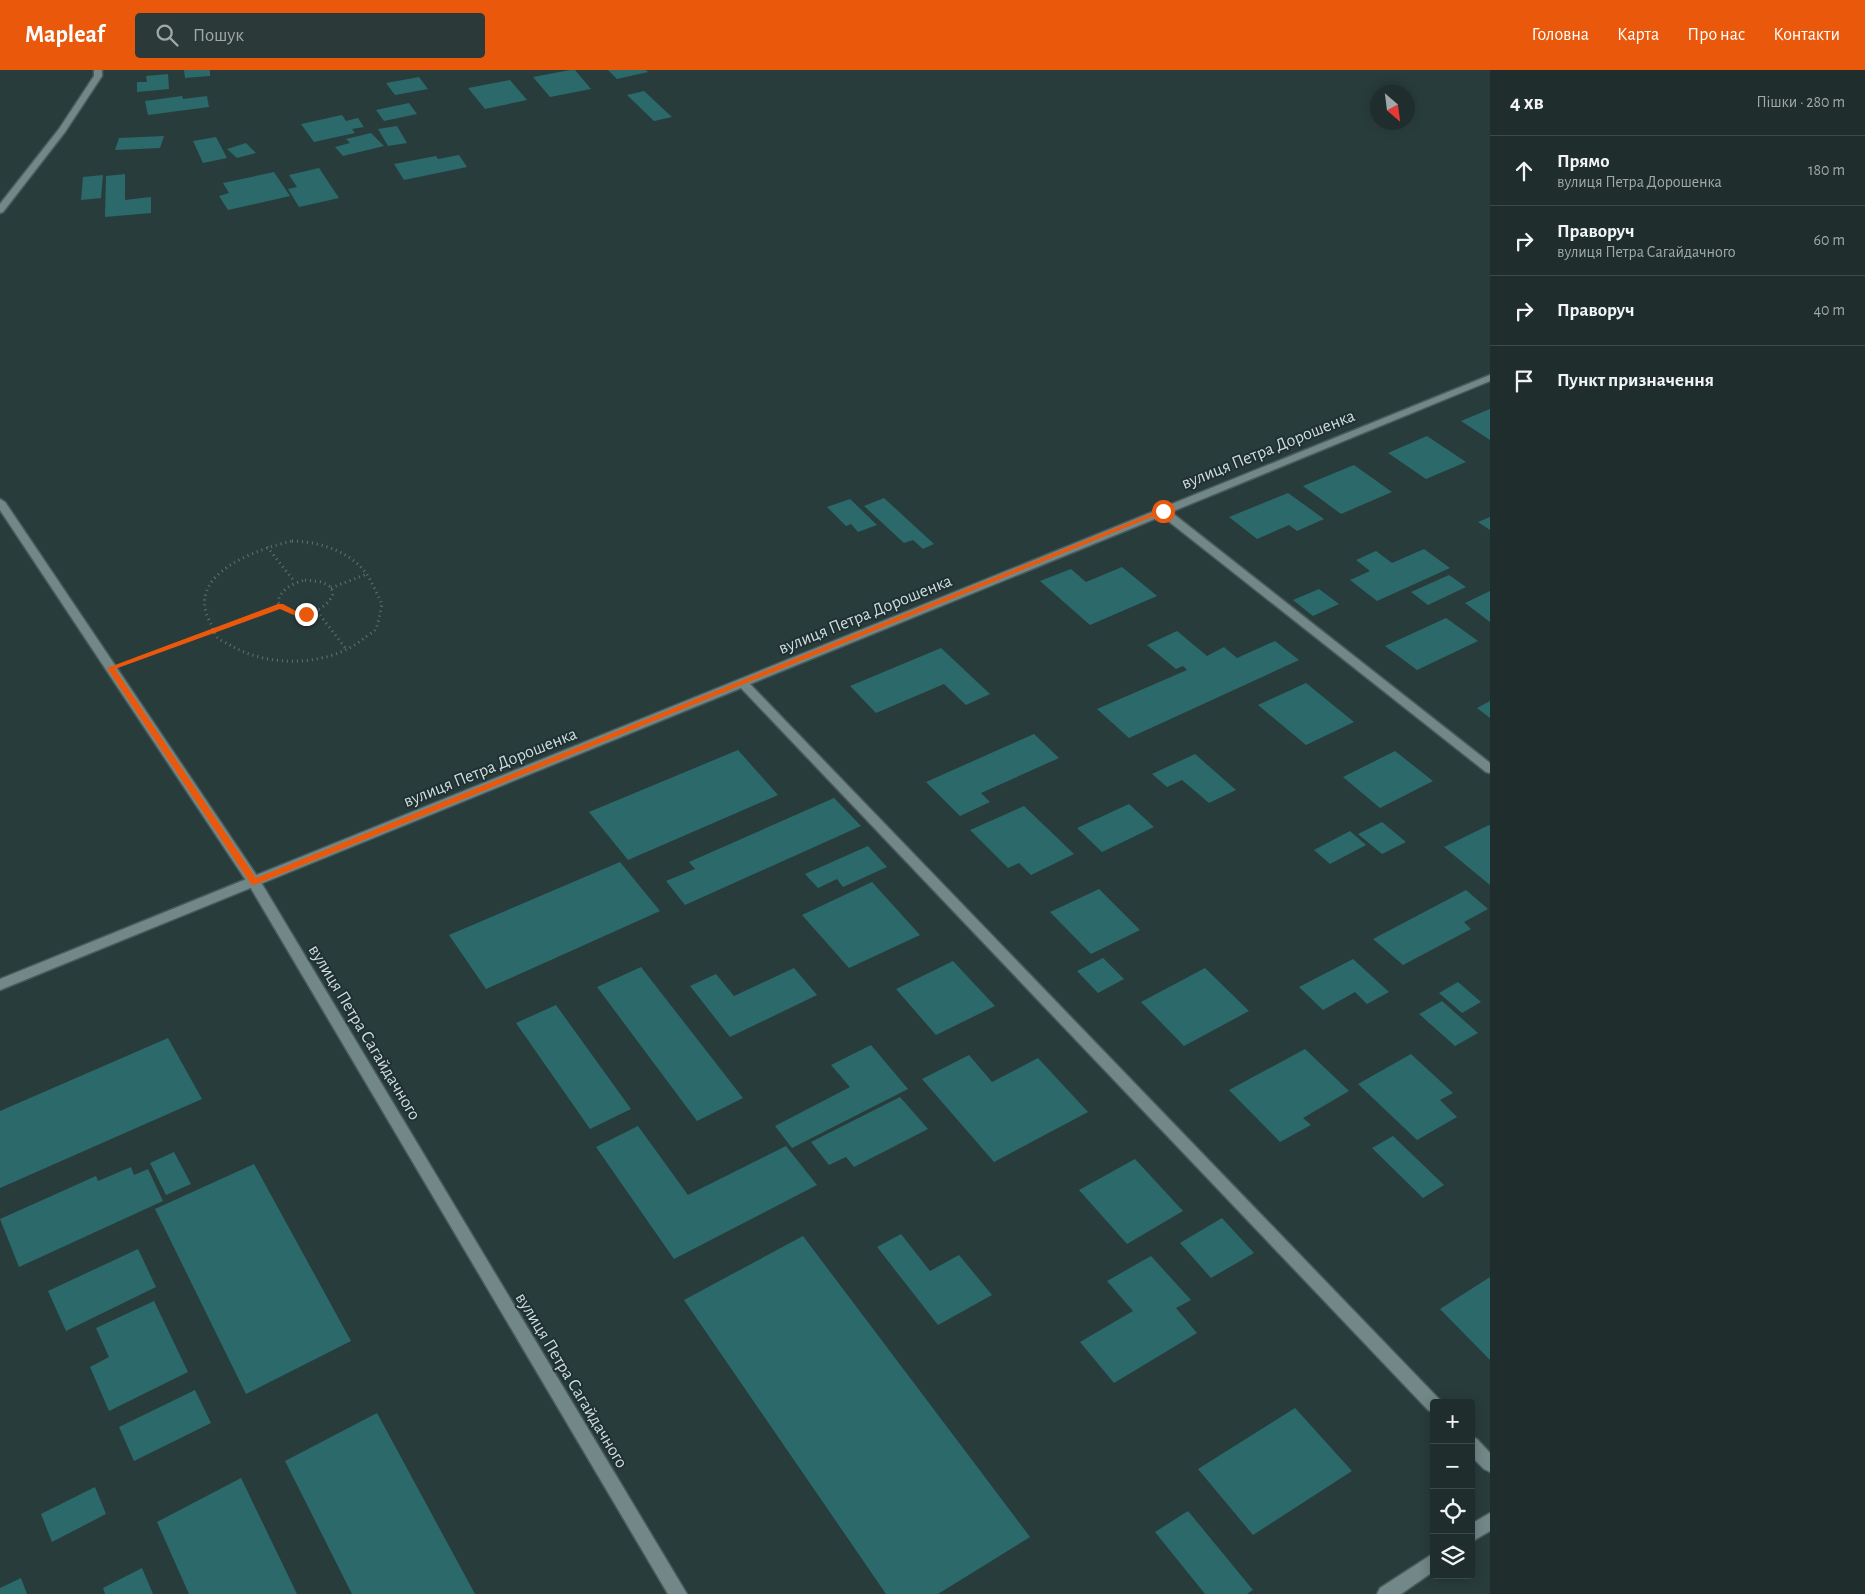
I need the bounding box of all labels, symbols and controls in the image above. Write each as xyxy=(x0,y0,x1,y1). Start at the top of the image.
search box xyxy=(135,13,485,58)
icon: search xyxy=(153,21,181,49)
text: Mapleaf xyxy=(25,23,105,47)
text: Пошук xyxy=(193,26,244,45)
text: Головна xyxy=(1532,26,1589,44)
text: Карта xyxy=(1617,26,1659,44)
text: Про нас xyxy=(1687,26,1745,44)
text: Контакти xyxy=(1773,26,1840,44)
north arrow xyxy=(1370,85,1415,130)
text: 4 хв xyxy=(1510,92,1544,113)
text: Пішки · 280 m xyxy=(1756,94,1845,110)
text: Прямо xyxy=(1557,152,1610,171)
icon: ahead xyxy=(1510,157,1538,185)
text: 180 m xyxy=(1808,162,1845,178)
text: вулиця Петра Дорошенка xyxy=(1557,174,1722,190)
text: Праворуч xyxy=(1557,222,1635,241)
icon: right xyxy=(1510,227,1538,255)
text: 60 m xyxy=(1814,232,1845,248)
text: вулиця Петра Сагайдачного xyxy=(1557,244,1736,260)
icon: right xyxy=(1510,297,1538,325)
text: Праворуч xyxy=(1557,301,1635,320)
text: 40 m xyxy=(1813,302,1845,318)
icon: arrive xyxy=(1510,367,1538,395)
text: Пункт призначення xyxy=(1557,371,1714,390)
street label: вулиця Петра Дорошенка xyxy=(1179,407,1358,493)
route start xyxy=(1152,500,1175,523)
street label: вулиця Петра Дорошенка xyxy=(776,572,955,658)
route end xyxy=(295,603,318,626)
street label: вулиця Петра Дорошенка xyxy=(401,725,580,811)
street label: вулиця Петра Сагайдачного xyxy=(305,942,424,1123)
street label: вулиця Петра Сагайдачного xyxy=(512,1290,631,1471)
map controls xyxy=(1430,1399,1475,1579)
button: + xyxy=(1430,1399,1475,1444)
button: − xyxy=(1430,1444,1475,1489)
button: locate xyxy=(1430,1489,1475,1534)
button: layers xyxy=(1430,1534,1475,1579)

